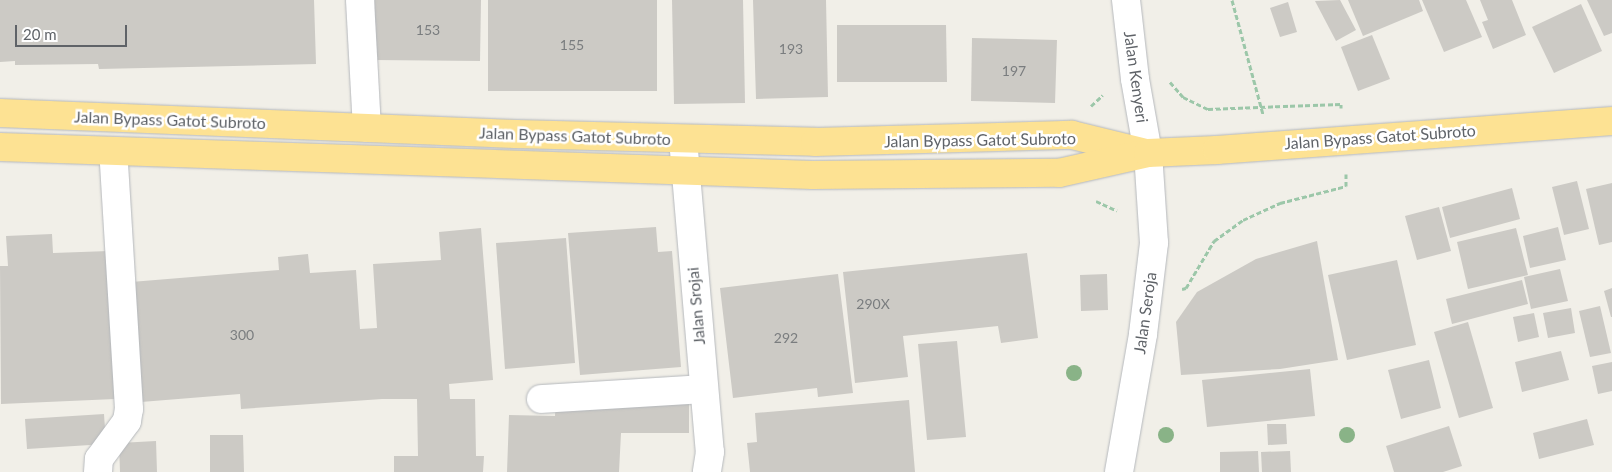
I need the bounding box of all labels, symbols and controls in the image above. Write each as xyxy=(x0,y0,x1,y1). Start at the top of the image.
scale bar xyxy=(18,15,130,47)
house number: 153 xyxy=(416,22,440,38)
text: 20 m xyxy=(23,25,57,43)
street label: Jalan Kenyeri xyxy=(1120,30,1152,124)
house number: 155 xyxy=(560,37,584,53)
house number: 193 xyxy=(779,41,803,57)
house number: 197 xyxy=(1002,63,1026,79)
street label: Jalan Bypass Gatot Subroto xyxy=(74,107,266,133)
street label: Jalan Bypass Gatot Subroto xyxy=(1284,121,1476,153)
street label: Jalan Bypass Gatot Subroto xyxy=(479,123,671,149)
street label: Jalan Bypass Gatot Subroto xyxy=(884,129,1076,151)
street label: Jalan Srojai xyxy=(683,266,709,346)
street label: Jalan Seroja xyxy=(1130,271,1160,355)
house number: 290X xyxy=(856,296,890,312)
house number: 300 xyxy=(230,327,254,343)
house number: 292 xyxy=(774,330,798,346)

